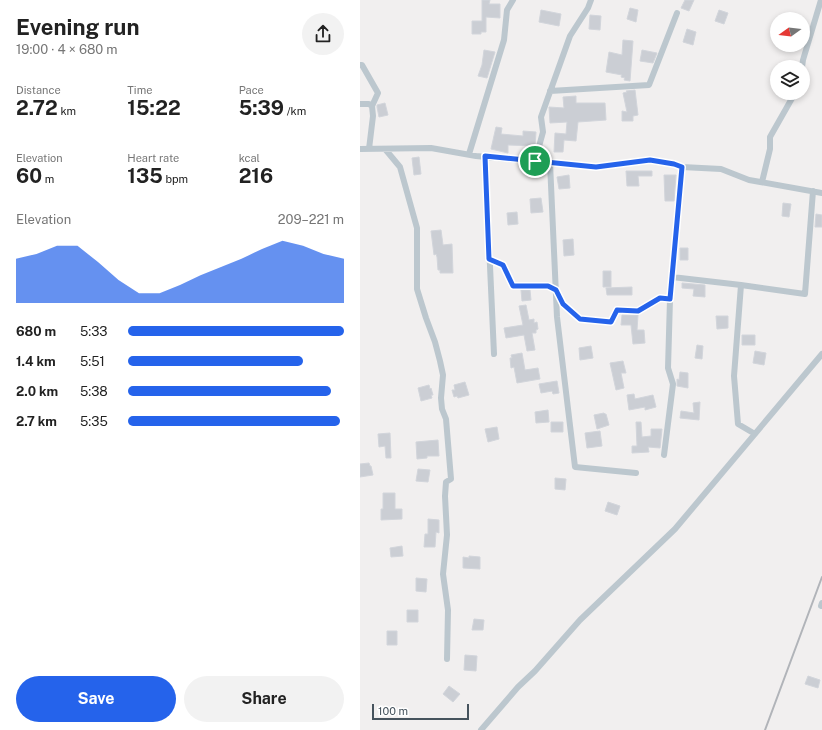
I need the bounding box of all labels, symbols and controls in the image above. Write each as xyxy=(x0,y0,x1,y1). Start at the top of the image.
north arrow xyxy=(770,12,810,52)
map controls xyxy=(770,12,810,100)
button: share xyxy=(302,13,344,55)
text: Evening run xyxy=(16,14,140,40)
text: 19:00 · 4 × 680 m xyxy=(16,42,118,57)
button: layers xyxy=(770,60,810,100)
text: Distance xyxy=(16,84,61,96)
text: Time xyxy=(127,84,152,96)
text: Pace xyxy=(239,84,264,96)
text: 2.72 xyxy=(16,96,58,120)
text: 15:22 xyxy=(127,96,181,120)
text: 5:39 xyxy=(239,96,284,120)
text: km xyxy=(58,105,76,117)
text: /km xyxy=(284,105,306,117)
pin xyxy=(518,144,552,178)
icon: arrive xyxy=(524,150,546,172)
text: Elevation xyxy=(16,152,63,164)
text: Heart rate xyxy=(127,152,179,164)
text: kcal xyxy=(239,152,260,164)
text: 60 xyxy=(16,164,42,188)
text: 135 xyxy=(127,164,163,188)
text: 216 xyxy=(239,164,273,188)
text: m xyxy=(42,173,54,185)
text: bpm xyxy=(163,173,188,185)
text: Elevation xyxy=(16,212,71,227)
text: 209–221 m xyxy=(278,212,344,227)
text: 680 m xyxy=(16,324,56,339)
text: 5:33 xyxy=(80,324,108,339)
text: 1.4 km xyxy=(16,354,56,369)
text: 5:51 xyxy=(80,354,105,369)
text: 2.0 km xyxy=(16,384,58,399)
text: 5:38 xyxy=(80,384,108,399)
text: 2.7 km xyxy=(16,414,57,429)
text: 5:35 xyxy=(80,414,108,429)
button: Save xyxy=(16,676,176,722)
button: Share xyxy=(184,676,344,722)
scale bar xyxy=(372,702,469,721)
text: 100 m xyxy=(378,705,408,717)

